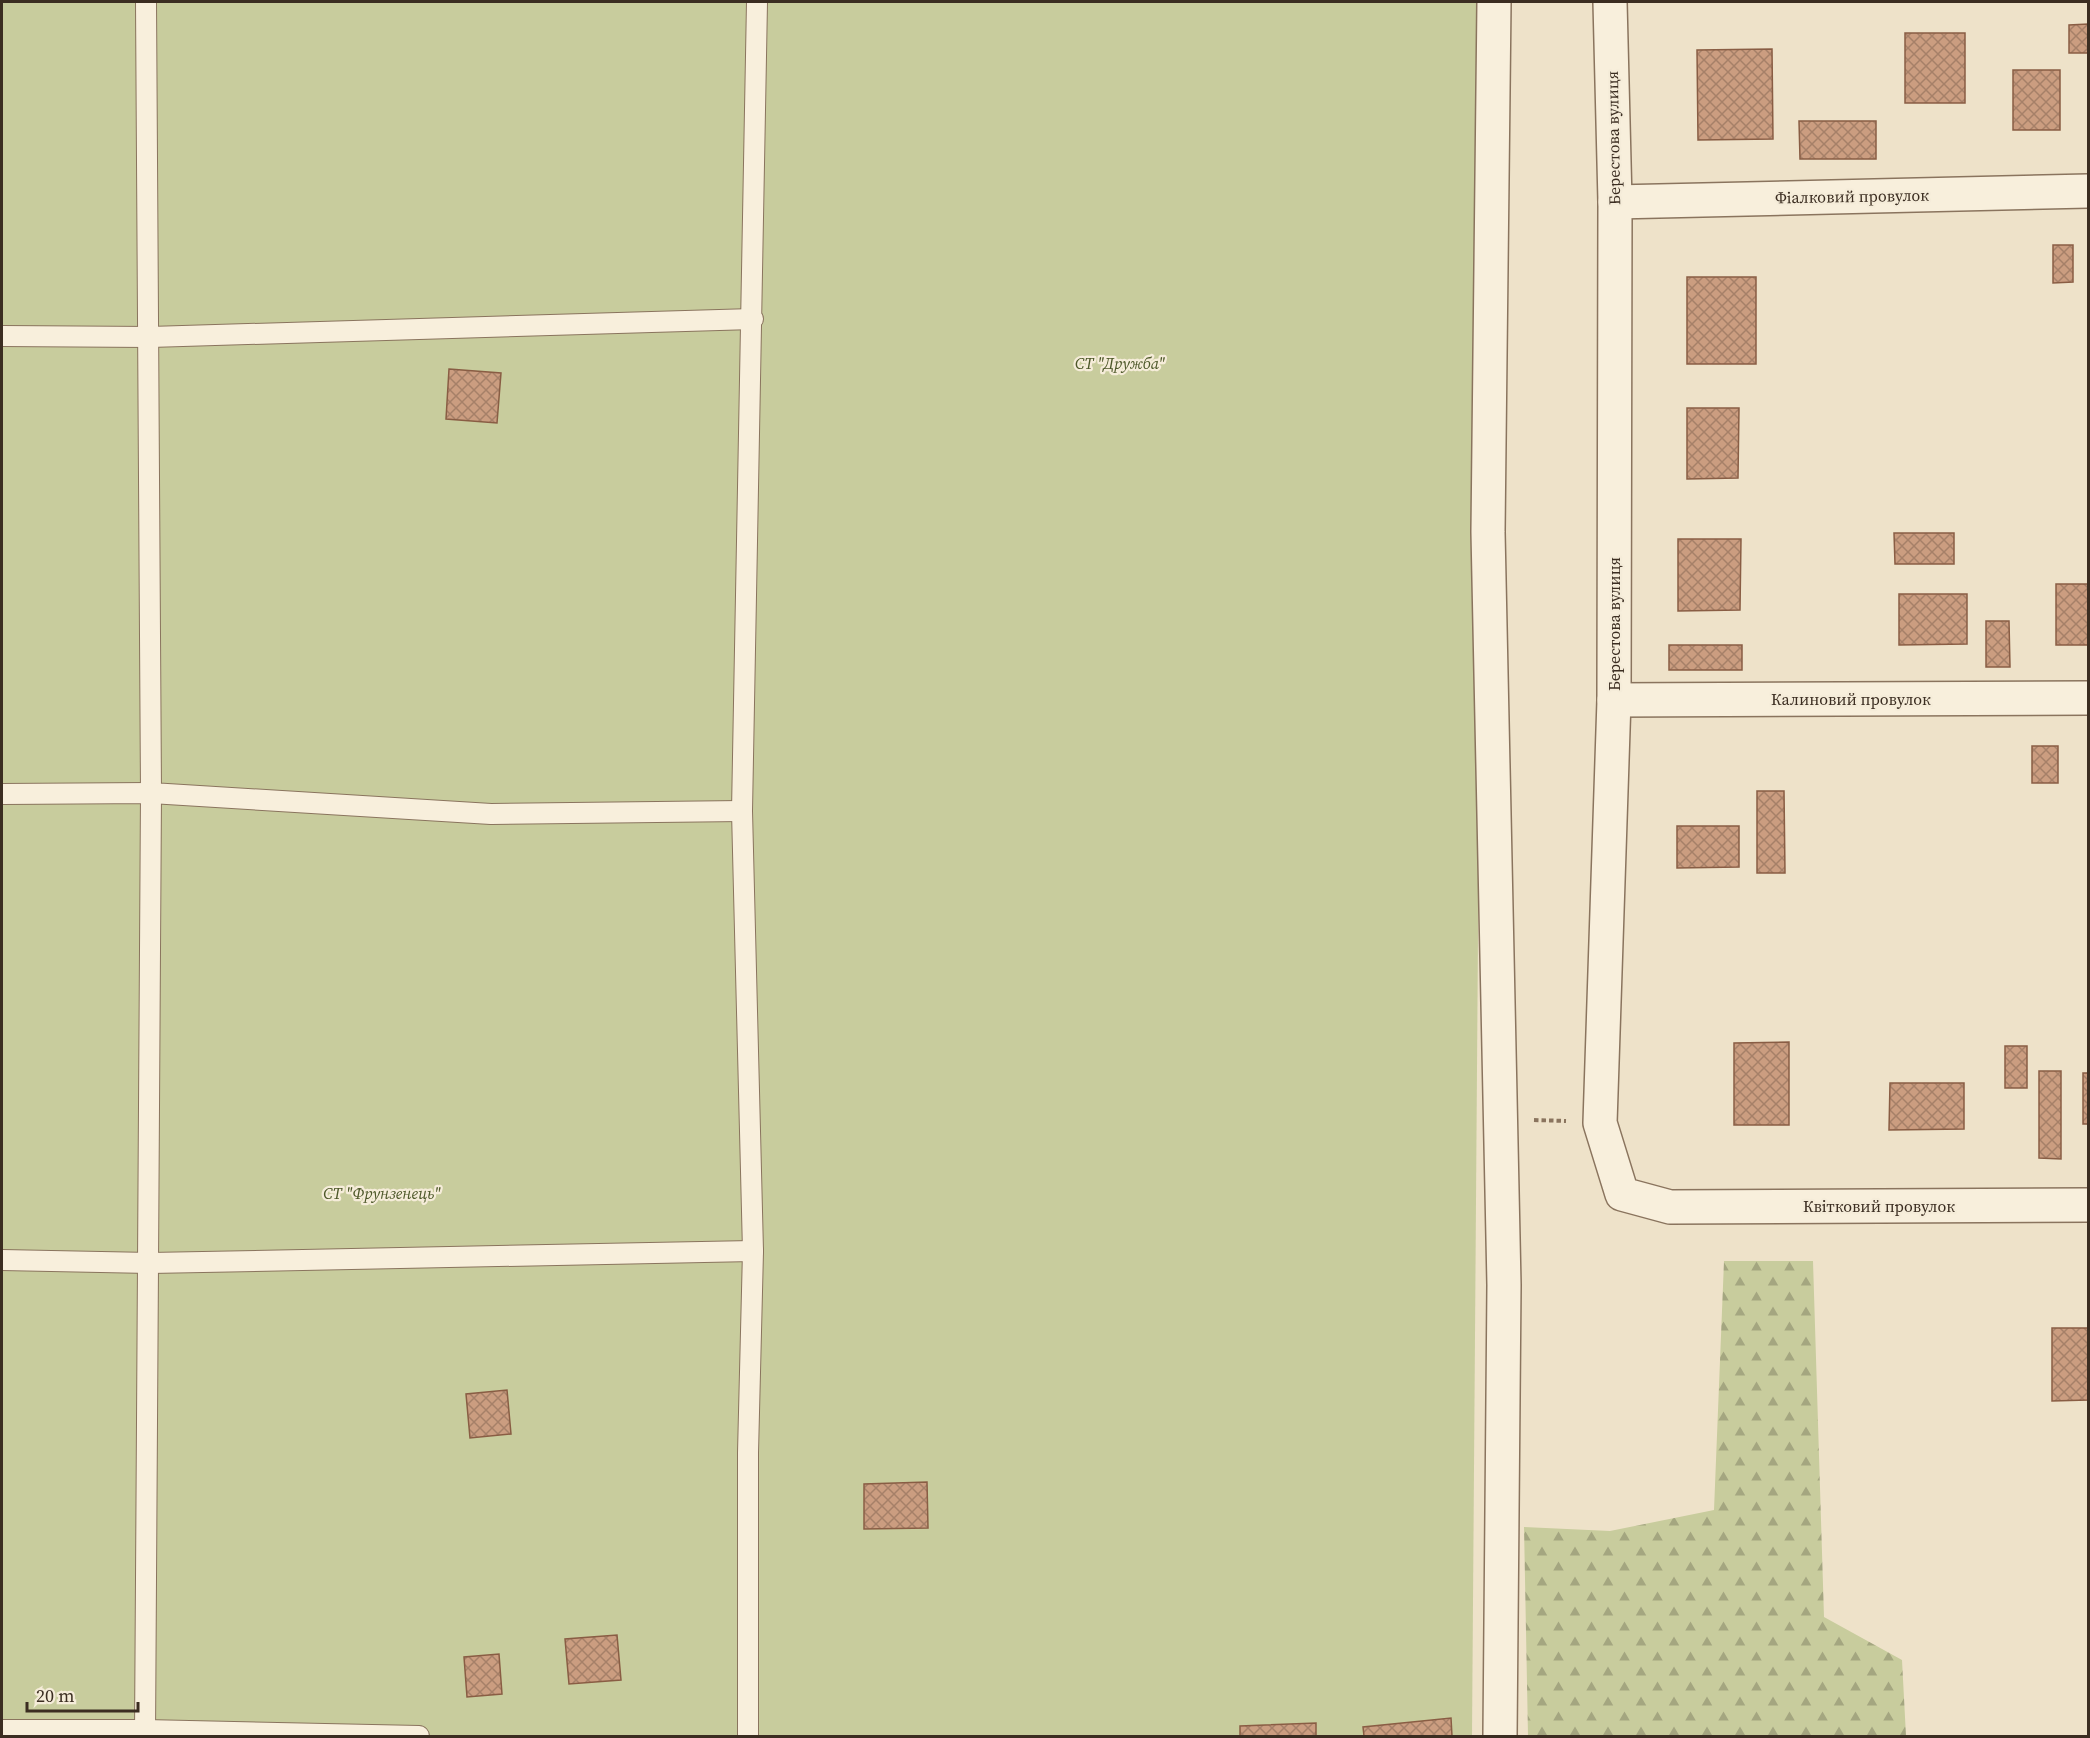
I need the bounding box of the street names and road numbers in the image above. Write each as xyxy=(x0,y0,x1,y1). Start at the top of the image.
street label: Берестова вулиця xyxy=(1601,71,1625,205)
street label: Фіалковий провулок xyxy=(1775,184,1929,208)
street label: Берестова вулиця xyxy=(1603,557,1625,691)
street label: Калиновий провулок xyxy=(1771,688,1931,710)
street label: Квітковий провулок xyxy=(1803,1195,1955,1217)

